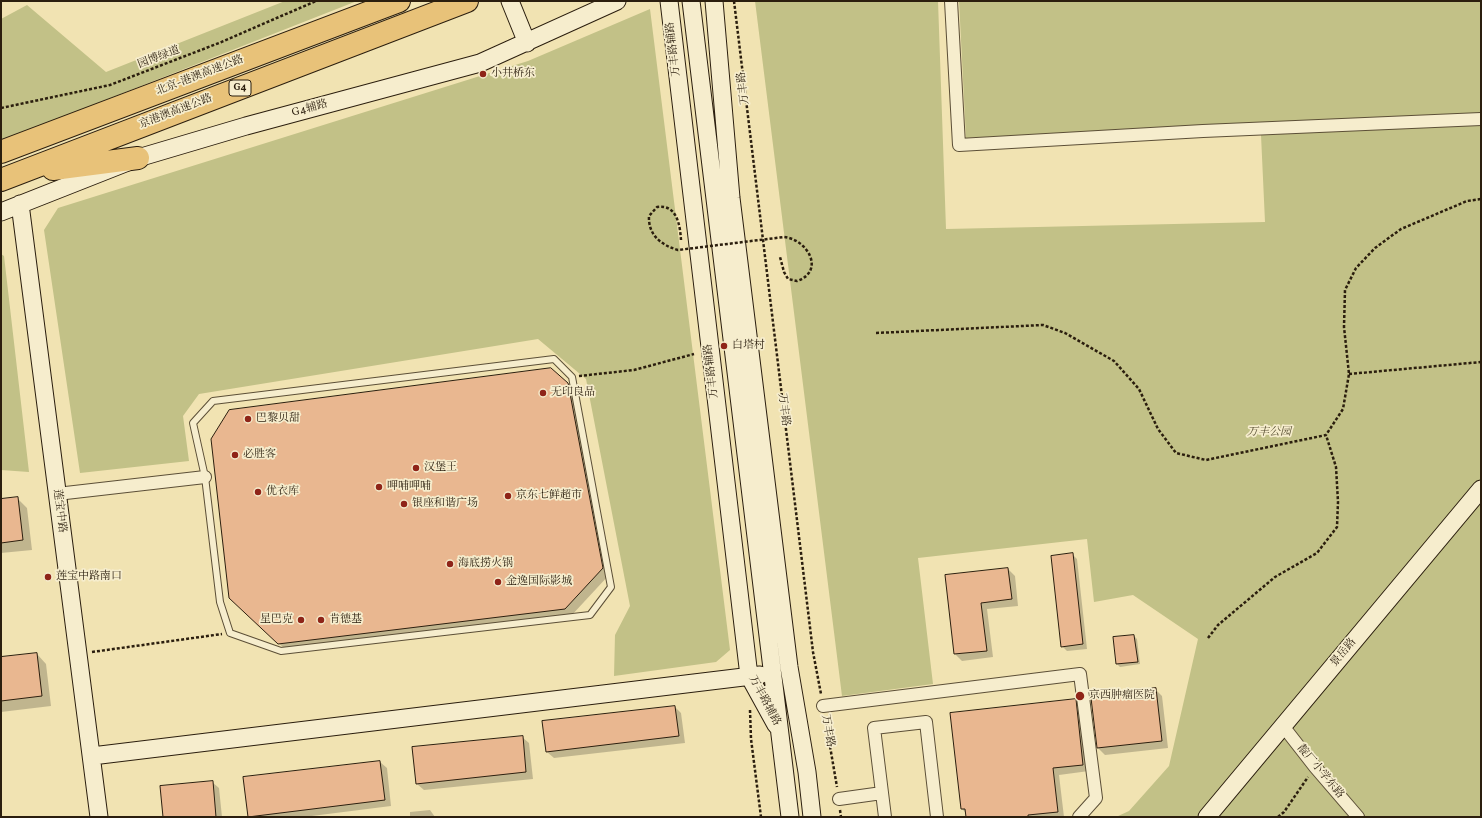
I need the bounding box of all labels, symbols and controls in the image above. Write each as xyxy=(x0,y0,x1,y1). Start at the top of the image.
street label: 万丰路辅路 xyxy=(664,21,684,77)
street label: 园博绿道 xyxy=(136,44,182,72)
street label: 北京-港澳高速公路 xyxy=(154,53,246,99)
place label: 小井桥东 xyxy=(491,67,535,81)
marker: 小井桥东 xyxy=(478,69,488,79)
street label: 万丰路 xyxy=(735,71,753,105)
road number: G4 xyxy=(229,80,251,96)
street label: 京港澳高速公路 xyxy=(138,92,214,132)
street label: G4辅路 xyxy=(291,98,329,120)
place label: 白塔村 xyxy=(732,339,765,353)
marker: 白塔村 xyxy=(719,341,729,351)
street label: 万丰路辅路 xyxy=(702,343,722,399)
place label: 无印良品 xyxy=(551,386,595,400)
marker: 无印良品 xyxy=(538,388,548,398)
street label: 万丰路 xyxy=(774,393,792,427)
place label: 巴黎贝甜 xyxy=(256,412,300,426)
marker: 巴黎贝甜 xyxy=(243,414,253,424)
park label: 万丰公园 xyxy=(1247,426,1291,440)
place label: 必胜客 xyxy=(243,448,276,462)
marker: 必胜客 xyxy=(230,450,240,460)
place label: 汉堡王 xyxy=(424,461,457,475)
marker: 汉堡王 xyxy=(411,463,421,473)
place label: 呷哺呷哺 xyxy=(387,480,431,494)
marker: 呷哺呷哺 xyxy=(374,482,384,492)
place label: 优衣库 xyxy=(266,485,299,499)
marker: 优衣库 xyxy=(253,487,263,497)
street label: 莲宝中路 xyxy=(50,488,68,534)
place label: 京东七鲜超市 xyxy=(516,489,582,503)
marker: 京东七鲜超市 xyxy=(503,491,513,501)
place label: 银座和谐广场 xyxy=(412,497,478,511)
marker: 银座和谐广场 xyxy=(399,499,409,509)
place label: 海底捞火锅 xyxy=(458,557,513,571)
marker: 海底捞火锅 xyxy=(445,559,455,569)
place label: 莲宝中路南口 xyxy=(56,570,122,584)
marker: 莲宝中路南口 xyxy=(43,572,53,582)
place label: 金逸国际影城 xyxy=(506,575,572,589)
marker: 金逸国际影城 xyxy=(493,577,503,587)
place label: 星巴克 xyxy=(260,613,293,627)
place label: 肯德基 xyxy=(329,613,362,627)
marker: 星巴克 xyxy=(296,615,306,625)
marker: 肯德基 xyxy=(316,615,326,625)
street label: 景岳路 xyxy=(1328,636,1360,670)
street label: 万丰路辅路 xyxy=(745,674,783,728)
place label: 京西肿瘤医院 xyxy=(1089,689,1155,703)
marker: 京西肿瘤医院 xyxy=(1074,690,1086,702)
street label: 万丰路 xyxy=(818,714,836,748)
street label: 靛厂小学东路 xyxy=(1294,742,1346,802)

